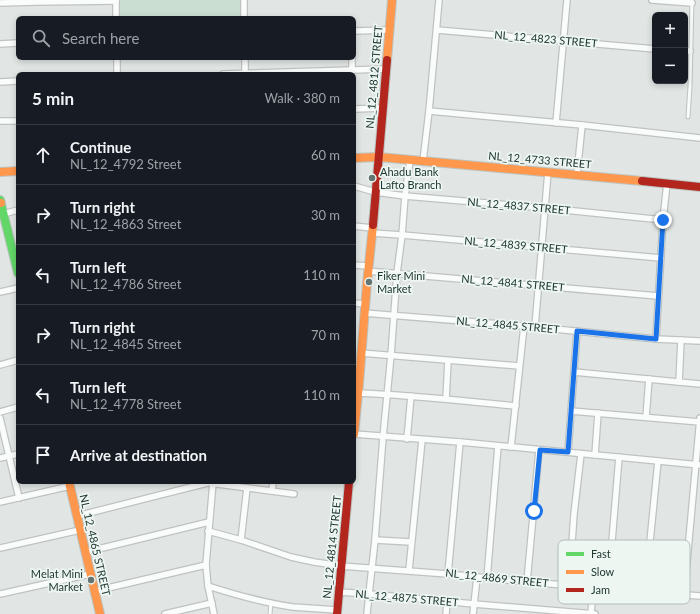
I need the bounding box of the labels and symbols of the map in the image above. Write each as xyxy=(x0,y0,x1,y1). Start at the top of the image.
street label: NL_12_4812 STREET xyxy=(363,24,385,129)
street label: NL_12_4823 STREET xyxy=(494,28,599,50)
street label: NL_12_4733 STREET xyxy=(488,149,593,171)
place label: Ahadu Bank Lafto Branch xyxy=(380,165,442,191)
marker: Ahadu Bank Lafto Branch xyxy=(367,173,377,183)
street label: NL_12_4837 STREET xyxy=(467,195,572,217)
route end xyxy=(654,211,672,229)
street label: NL_12_4839 STREET xyxy=(464,234,569,256)
place label: Fiker Mini Market xyxy=(377,269,425,295)
street label: NL_12_4841 STREET xyxy=(461,272,566,294)
marker: Fiker Mini Market xyxy=(364,277,374,287)
street label: NL_12_4845 STREET xyxy=(456,314,561,336)
street label: NL_12_4865 STREET xyxy=(77,493,114,597)
street label: NL_12_4814 STREET xyxy=(320,494,343,599)
route start xyxy=(525,502,543,520)
legend xyxy=(558,540,690,604)
text: Fast xyxy=(591,547,611,560)
text: Slow xyxy=(591,565,615,578)
street label: NL_12_4869 STREET xyxy=(445,566,550,589)
place label: Melat Mini Market xyxy=(31,567,83,593)
marker: Melat Mini Market xyxy=(86,575,96,585)
text: Jam xyxy=(591,583,610,596)
street label: NL_12_4875 STREET xyxy=(355,587,460,609)

